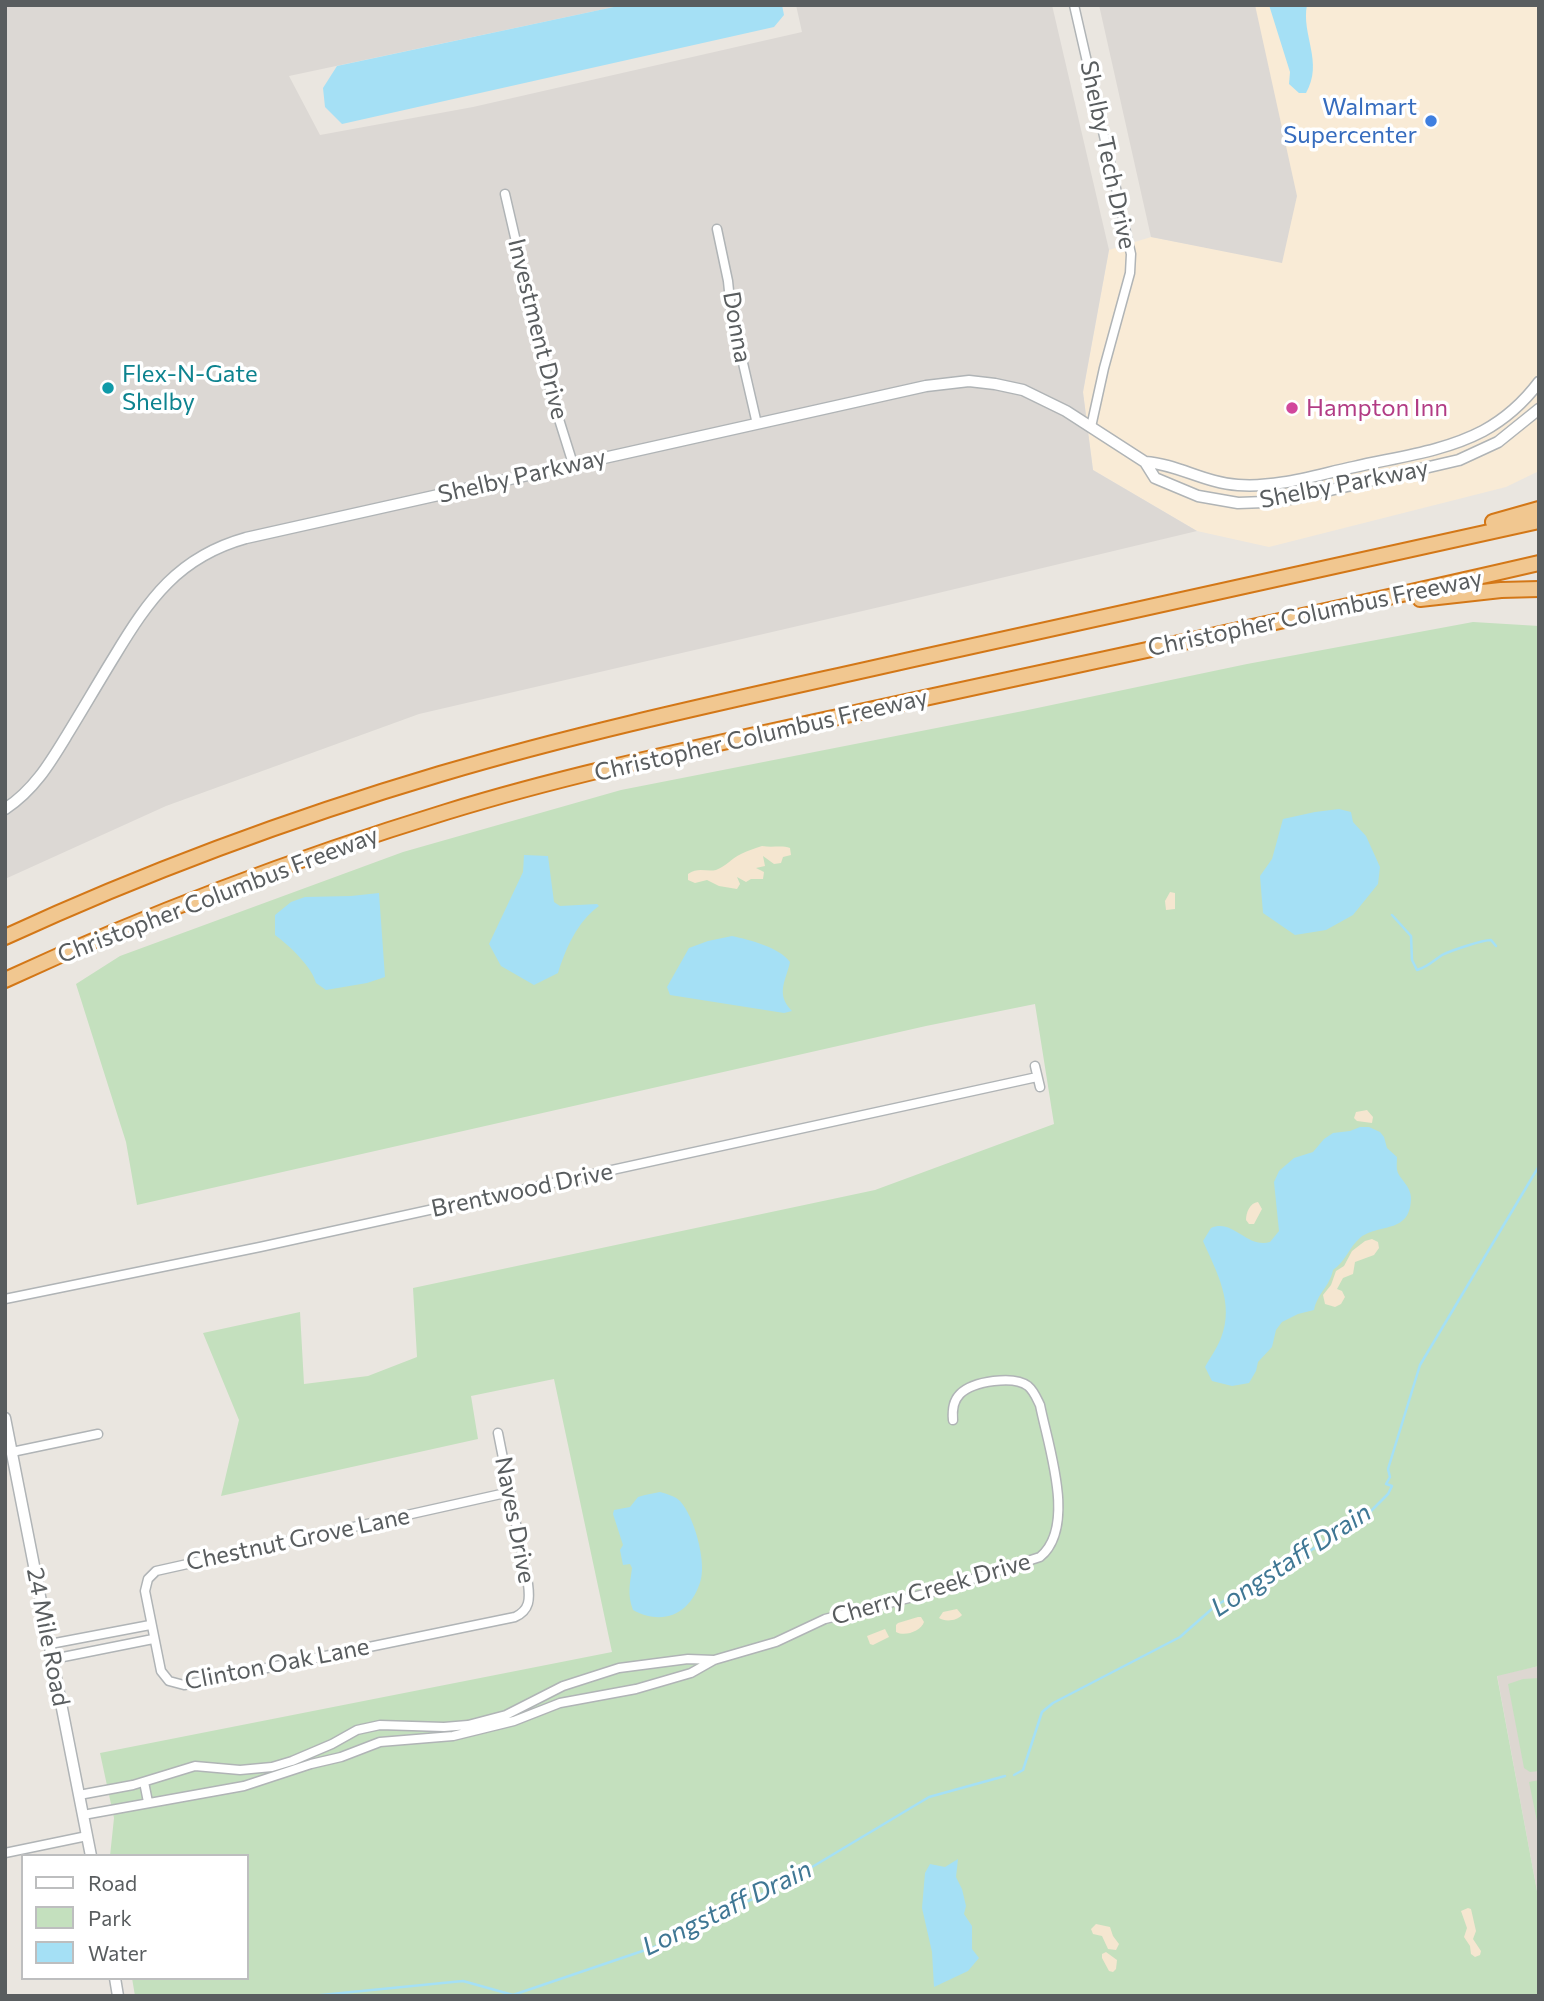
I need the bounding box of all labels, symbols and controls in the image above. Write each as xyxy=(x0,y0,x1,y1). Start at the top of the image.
street label: Shelby Tech Drive xyxy=(1074,58,1142,252)
place label: Walmart Supercenter xyxy=(1283,93,1417,149)
marker: Walmart Supercenter xyxy=(1423,113,1439,129)
street label: Investment Drive xyxy=(502,236,574,422)
street label: Donna xyxy=(717,289,757,365)
place label: Flex-N-Gate Shelby xyxy=(122,360,258,416)
marker: Flex-N-Gate Shelby xyxy=(100,380,116,396)
place label: Hampton Inn xyxy=(1306,394,1448,422)
marker: Hampton Inn xyxy=(1284,400,1300,416)
street label: Shelby Parkway xyxy=(435,443,609,509)
street label: Shelby Parkway xyxy=(1257,454,1431,514)
street label: Christopher Columbus Freeway xyxy=(1145,563,1485,663)
street label: Christopher Columbus Freeway xyxy=(592,683,930,787)
street label: Christopher Columbus Freeway xyxy=(54,820,382,970)
street label: Brentwood Drive xyxy=(429,1157,615,1223)
street label: Naves Drive xyxy=(489,1454,541,1586)
water label: Longstaff Drain xyxy=(1205,1497,1377,1623)
street label: Chestnut Grove Lane xyxy=(184,1501,412,1577)
street label: Cherry Creek Drive xyxy=(828,1547,1034,1631)
street label: 24 Mile Road xyxy=(20,1565,76,1709)
street label: Clinton Oak Lane xyxy=(182,1632,372,1696)
water label: Longstaff Drain xyxy=(637,1853,817,1963)
legend xyxy=(21,1854,248,1980)
text: Road xyxy=(88,1870,137,1895)
text: Park xyxy=(88,1905,132,1930)
text: Water xyxy=(88,1940,147,1965)

